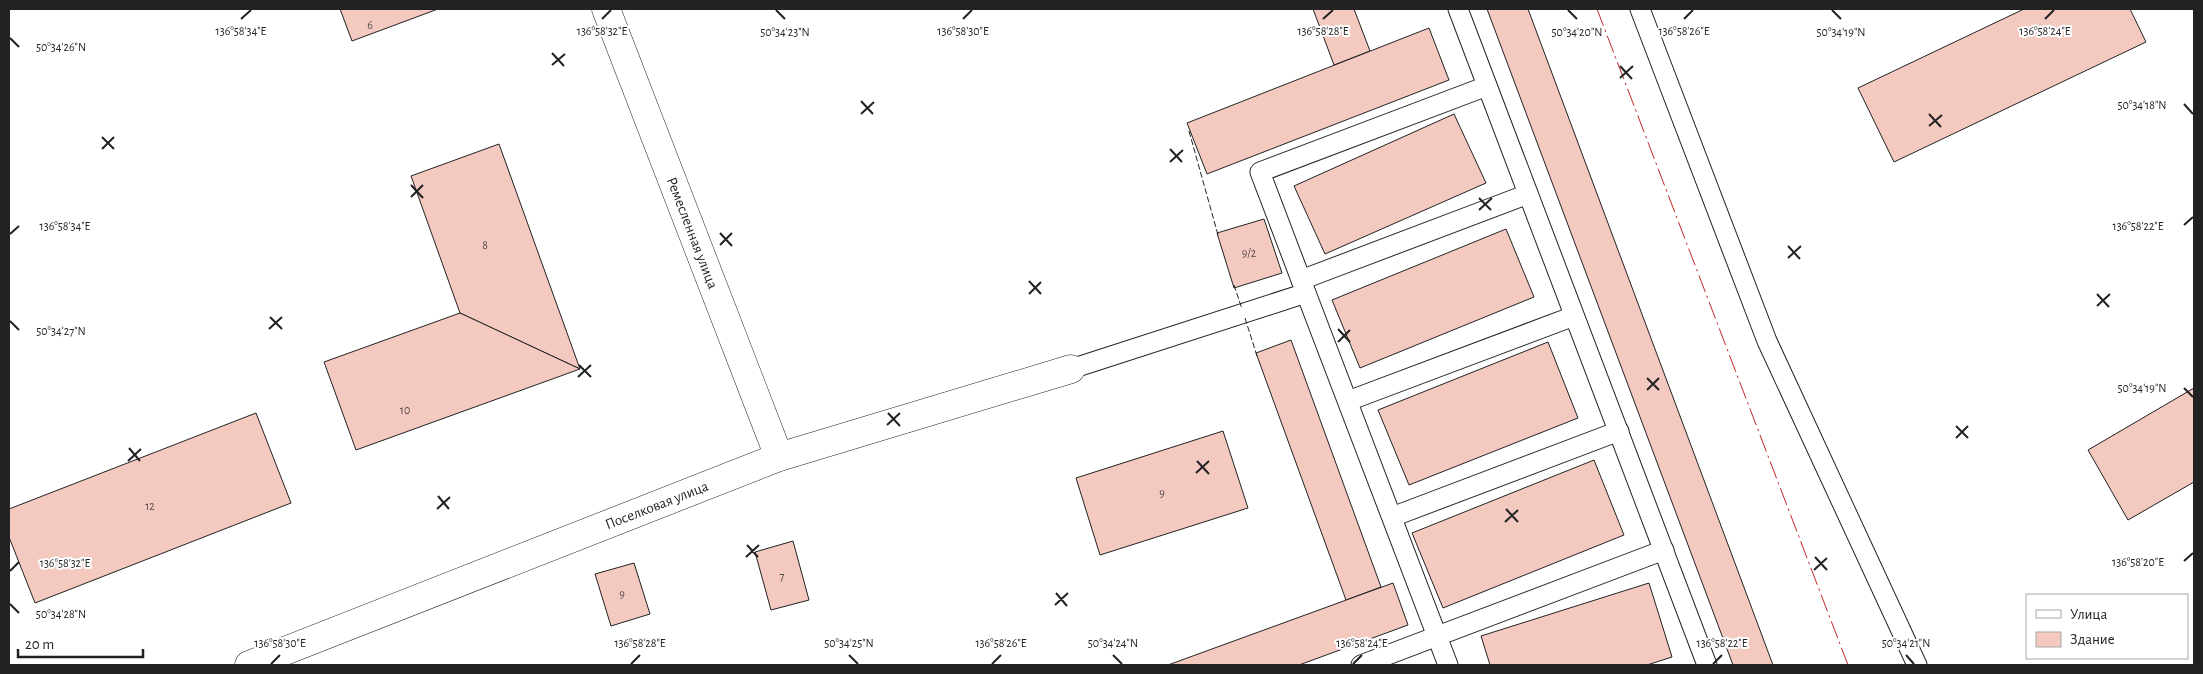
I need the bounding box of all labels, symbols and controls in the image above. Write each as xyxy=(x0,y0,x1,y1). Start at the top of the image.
house number: 6 xyxy=(367,19,373,31)
text: 136°58'34"E xyxy=(216,25,267,37)
text: 136°58'32"E xyxy=(577,25,627,37)
text: 136°58'30"E xyxy=(937,25,989,37)
text: 136°58'28"E xyxy=(1297,25,1349,37)
text: 136°58'26"E xyxy=(1658,25,1710,37)
text: 136°58'24"E xyxy=(2019,25,2071,37)
text: 50°34'23"N xyxy=(760,26,810,38)
text: 50°34'20"N xyxy=(1552,26,1602,38)
text: 50°34'19"N xyxy=(1817,26,1865,38)
text: 50°34'26"N xyxy=(36,41,86,53)
text: 50°34'18"N xyxy=(2118,99,2166,111)
street label: Ремесленная улица xyxy=(664,175,721,291)
text: 136°58'34"E xyxy=(40,220,91,232)
text: 136°58'22"E xyxy=(2113,220,2164,232)
house number: 8 xyxy=(482,239,488,251)
house number: 9/2 xyxy=(1242,247,1257,259)
text: 50°34'27"N xyxy=(36,325,86,337)
text: 50°34'19"N xyxy=(2118,382,2166,394)
house number: 10 xyxy=(400,404,410,416)
street label: Поселковая улица xyxy=(603,478,711,532)
house number: 9 xyxy=(1159,487,1165,499)
house number: 12 xyxy=(145,500,155,512)
text: 136°58'20"E xyxy=(2112,556,2164,568)
text: 136°58'32"E xyxy=(40,557,90,569)
house number: 7 xyxy=(779,570,785,582)
house number: 9 xyxy=(619,588,625,600)
legend xyxy=(2026,594,2188,659)
text: Улица xyxy=(2070,607,2107,622)
text: 50°34'28"N xyxy=(36,608,86,620)
scale bar xyxy=(18,626,142,658)
text: Здание xyxy=(2070,632,2115,647)
text: 20 m xyxy=(25,637,54,652)
text: 136°58'30"E xyxy=(254,637,306,649)
text: 136°58'28"E xyxy=(614,637,666,649)
text: 50°34'25"N xyxy=(824,637,874,649)
text: 136°58'26"E xyxy=(975,637,1027,649)
text: 50°34'24"N xyxy=(1088,637,1138,649)
text: 136°58'24"E xyxy=(1336,637,1388,649)
text: 136°58'22"E xyxy=(1697,637,1748,649)
text: 50°34'21"N xyxy=(1882,637,1930,649)

